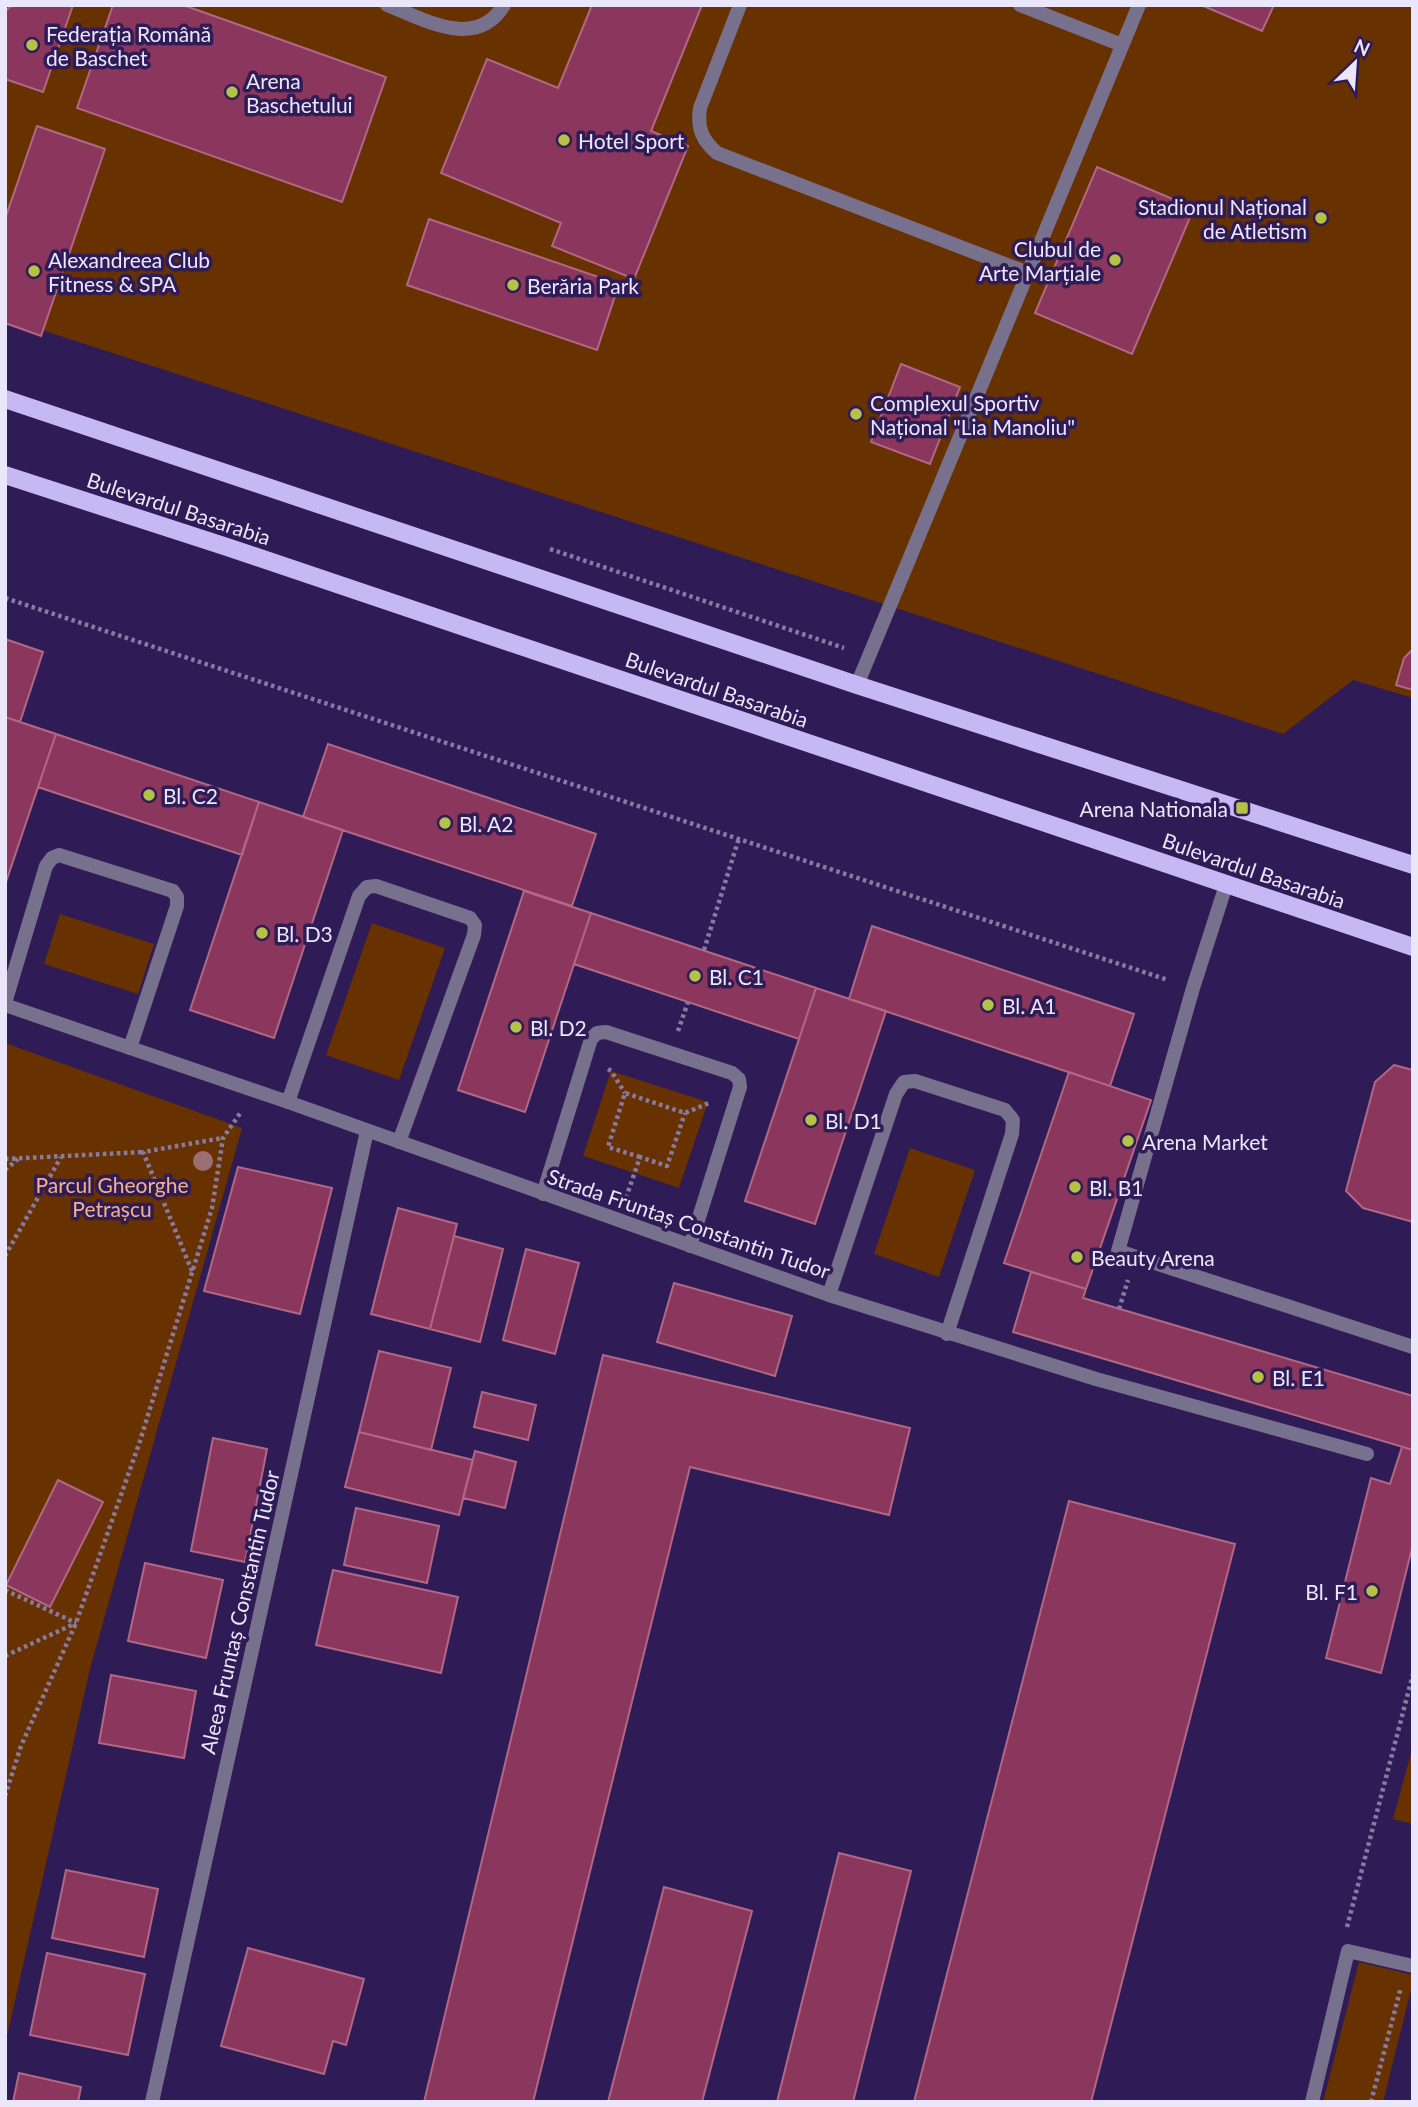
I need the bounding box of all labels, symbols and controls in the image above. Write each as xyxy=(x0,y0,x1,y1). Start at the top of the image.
place label: Federația Română de Baschet xyxy=(46,21,211,70)
north arrow xyxy=(1320,28,1390,98)
text: N xyxy=(1351,34,1374,61)
marker: Federația Română de Baschet xyxy=(24,37,40,53)
place label: Arena Baschetului xyxy=(246,68,353,117)
marker: Arena Baschetului xyxy=(224,84,240,100)
place label: Hotel Sport xyxy=(578,128,685,153)
marker: Hotel Sport xyxy=(556,132,572,148)
place label: Stadionul Național de Atletism xyxy=(1138,194,1307,243)
marker: Stadionul Național de Atletism xyxy=(1313,210,1329,226)
place label: Clubul de Arte Marțiale xyxy=(979,236,1101,285)
place label: Alexandreea Club Fitness & SPA xyxy=(48,247,210,296)
marker: Clubul de Arte Marțiale xyxy=(1107,252,1123,268)
marker: Alexandreea Club Fitness & SPA xyxy=(26,263,42,279)
place label: Berăria Park xyxy=(527,273,639,298)
marker: Berăria Park xyxy=(505,277,521,293)
place label: Complexul Sportiv Național "Lia Manoliu" xyxy=(870,390,1075,439)
marker: Complexul Sportiv Național "Lia Manoliu" xyxy=(848,406,864,422)
street label: Bulevardul Basarabia xyxy=(84,467,274,549)
street label: Bulevardul Basarabia xyxy=(622,646,812,732)
place label: Bl. C2 xyxy=(163,783,218,808)
marker: Bl. C2 xyxy=(141,787,157,803)
place label: Arena Nationala xyxy=(1080,796,1228,821)
marker: Arena Nationala xyxy=(1234,800,1250,816)
place label: Bl. A2 xyxy=(459,811,513,836)
marker: Bl. A2 xyxy=(437,815,453,831)
street label: Bulevardul Basarabia xyxy=(1159,827,1349,913)
place label: Bl. D3 xyxy=(276,921,333,946)
marker: Bl. D3 xyxy=(254,925,270,941)
place label: Bl. C1 xyxy=(709,964,764,989)
marker: Bl. C1 xyxy=(687,968,703,984)
place label: Bl. A1 xyxy=(1002,993,1056,1018)
marker: Bl. A1 xyxy=(980,997,996,1013)
place label: Bl. D2 xyxy=(530,1015,587,1040)
marker: Bl. D2 xyxy=(508,1019,524,1035)
place label: Bl. D1 xyxy=(825,1108,882,1133)
marker: Bl. D1 xyxy=(803,1112,819,1128)
place label: Arena Market xyxy=(1142,1129,1268,1154)
marker: Arena Market xyxy=(1120,1133,1136,1149)
street label: Strada Fruntaș Constantin Tudor xyxy=(545,1163,834,1283)
park label: Parcul Gheorghe Petrașcu xyxy=(35,1172,189,1221)
place label: Bl. B1 xyxy=(1089,1175,1143,1200)
marker: Bl. B1 xyxy=(1067,1179,1083,1195)
place label: Beauty Arena xyxy=(1091,1245,1215,1270)
marker: Beauty Arena xyxy=(1069,1249,1085,1265)
place label: Bl. E1 xyxy=(1272,1365,1325,1390)
marker: Bl. E1 xyxy=(1250,1369,1266,1385)
street label: Aleea Fruntaș Constantin Tudor xyxy=(194,1467,284,1756)
place label: Bl. F1 xyxy=(1305,1579,1358,1604)
marker: Bl. F1 xyxy=(1364,1583,1380,1599)

